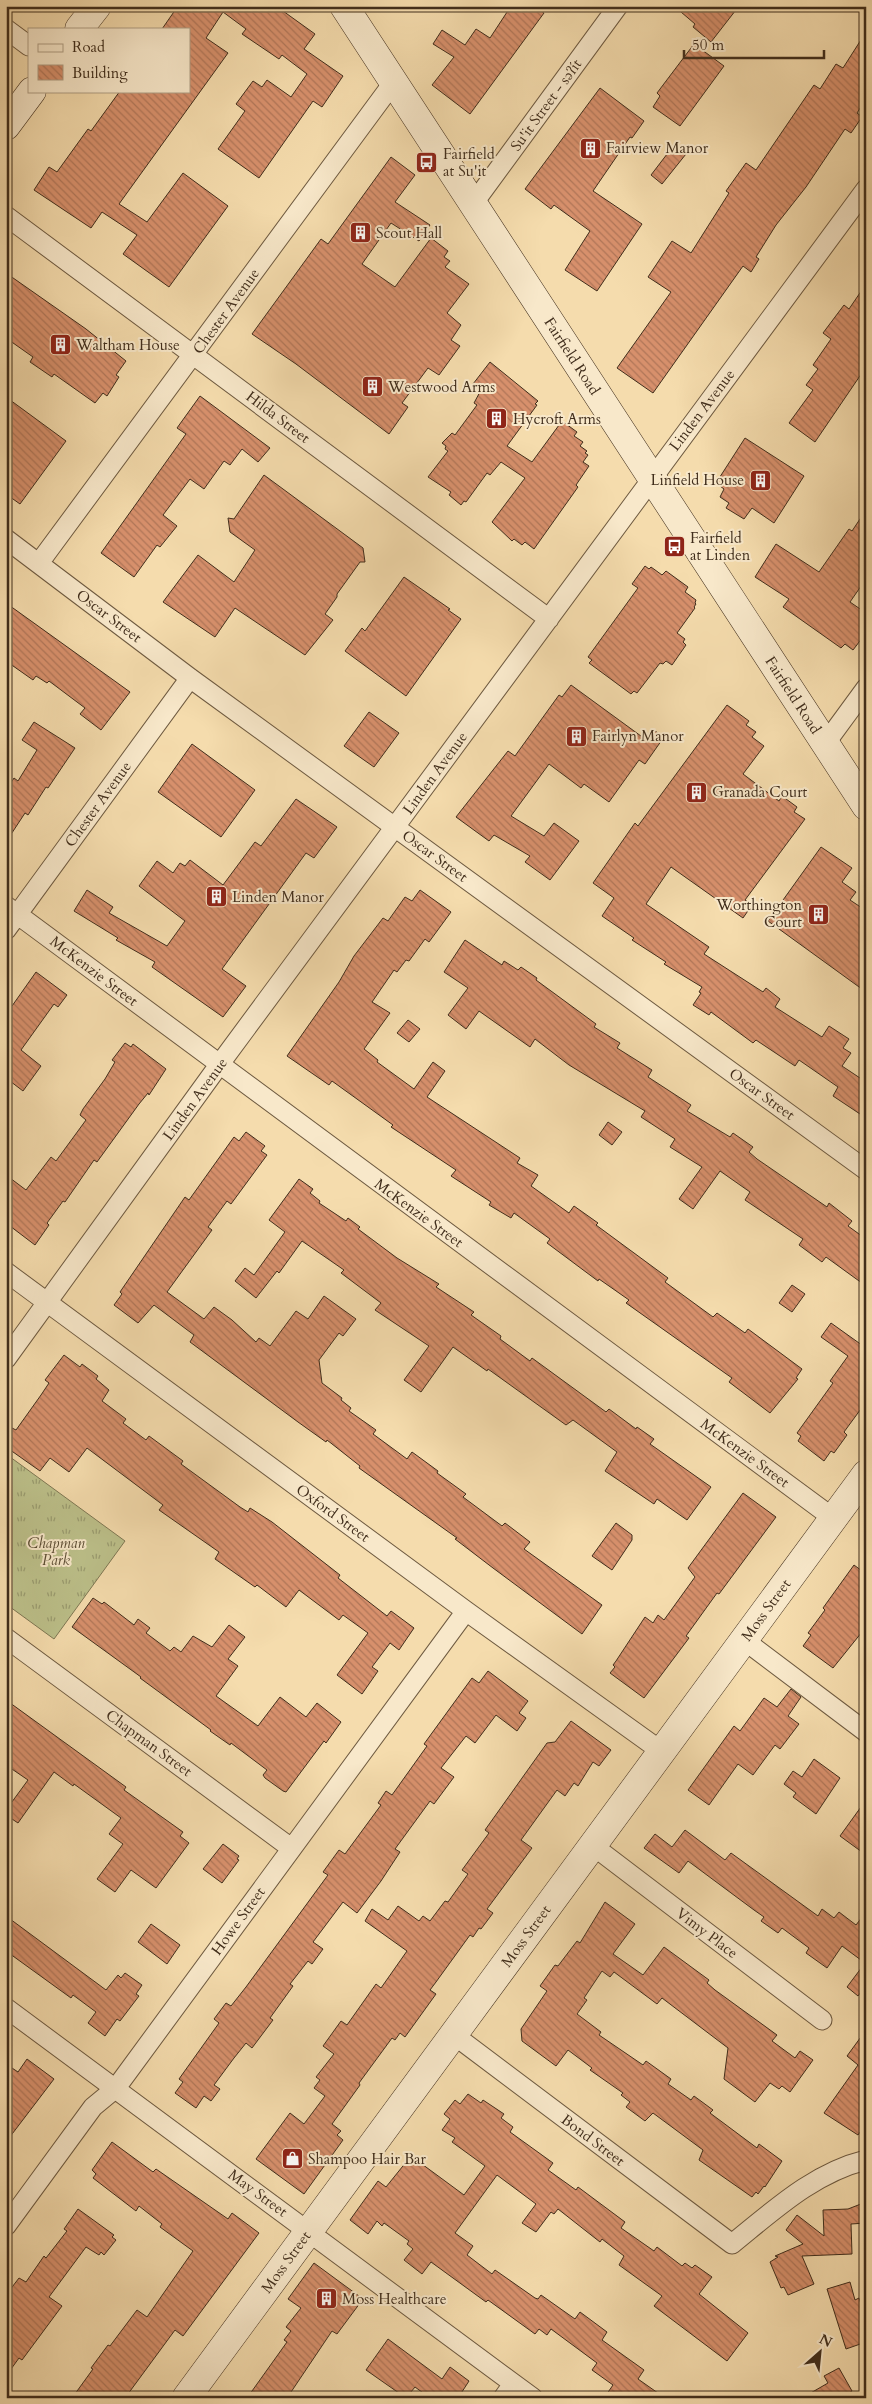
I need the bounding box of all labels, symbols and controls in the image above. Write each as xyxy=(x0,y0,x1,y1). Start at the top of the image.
legend xyxy=(28,28,190,92)
scale bar xyxy=(684,28,824,60)
text: 50 m xyxy=(692,35,724,55)
text: Road xyxy=(72,37,105,57)
street label: Su'it Street - səʔít xyxy=(506,55,586,155)
text: Building xyxy=(72,63,128,83)
building icon: Fairview Manor xyxy=(578,136,602,160)
place label: Fairview Manor xyxy=(606,138,709,158)
place label: Fairfield at Su'it xyxy=(443,144,495,181)
bus stop icon: Fairfield at Su'it xyxy=(415,151,439,175)
building icon: Scout Hall xyxy=(348,221,372,245)
place label: Scout Hall xyxy=(376,223,442,243)
street label: Chester Avenue xyxy=(188,264,264,358)
street label: Fairfield Road xyxy=(539,313,605,399)
building icon: Waltham House xyxy=(48,333,72,357)
place label: Waltham House xyxy=(75,335,180,355)
street label: Linden Avenue xyxy=(665,365,740,455)
building icon: Westwood Arms xyxy=(360,375,384,399)
place label: Westwood Arms xyxy=(387,377,495,397)
street label: Hilda Street xyxy=(242,386,314,448)
building icon: Hycroft Arms xyxy=(485,407,509,431)
place label: Hycroft Arms xyxy=(513,409,601,429)
building icon: Linfield House xyxy=(748,468,772,492)
place label: Linfield House xyxy=(650,470,744,490)
place label: Fairfield at Linden xyxy=(690,528,751,565)
bus stop icon: Fairfield at Linden xyxy=(662,535,686,559)
street label: Oscar Street xyxy=(72,585,146,647)
street label: Fairfield Road xyxy=(760,652,826,738)
building icon: Fairlyn Manor xyxy=(564,724,588,748)
place label: Fairlyn Manor xyxy=(592,726,684,746)
street label: Linden Avenue xyxy=(398,727,472,818)
street label: Chester Avenue xyxy=(60,757,136,851)
building icon: Granada Court xyxy=(684,780,708,804)
place label: Granada Court xyxy=(712,782,808,802)
street label: Oscar Street xyxy=(398,825,472,887)
building icon: Linden Manor xyxy=(204,885,228,909)
place label: Linden Manor xyxy=(232,887,324,907)
place label: Worthington Court xyxy=(715,895,802,932)
building icon: Worthington Court xyxy=(806,902,830,926)
street label: McKenzie Street xyxy=(46,931,142,1011)
street label: Linden Avenue xyxy=(158,1053,232,1144)
street label: Oscar Street xyxy=(725,1063,799,1125)
street label: McKenzie Street xyxy=(371,1174,468,1252)
street label: McKenzie Street xyxy=(697,1414,794,1492)
street label: Oxford Street xyxy=(292,1479,374,1547)
park label: Chapman Park xyxy=(27,1533,85,1570)
street label: Moss Street xyxy=(737,1575,796,1645)
street label: Chapman Street xyxy=(102,1705,196,1781)
street label: Howe Street xyxy=(207,1883,270,1959)
street label: Moss Street xyxy=(497,1901,556,1971)
street label: Vimy Place xyxy=(672,1903,742,1963)
street label: Bond Street xyxy=(557,2109,629,2171)
shop icon: Shampoo Hair Bar xyxy=(280,2147,304,2171)
place label: Shampoo Hair Bar xyxy=(308,2149,427,2169)
street label: May Street xyxy=(224,2165,292,2221)
street label: Moss Street xyxy=(257,2227,316,2297)
building icon: Moss Healthcare xyxy=(314,2287,338,2311)
place label: Moss Healthcare xyxy=(342,2289,447,2309)
north arrow xyxy=(794,2326,844,2376)
text: N xyxy=(816,2330,835,2352)

